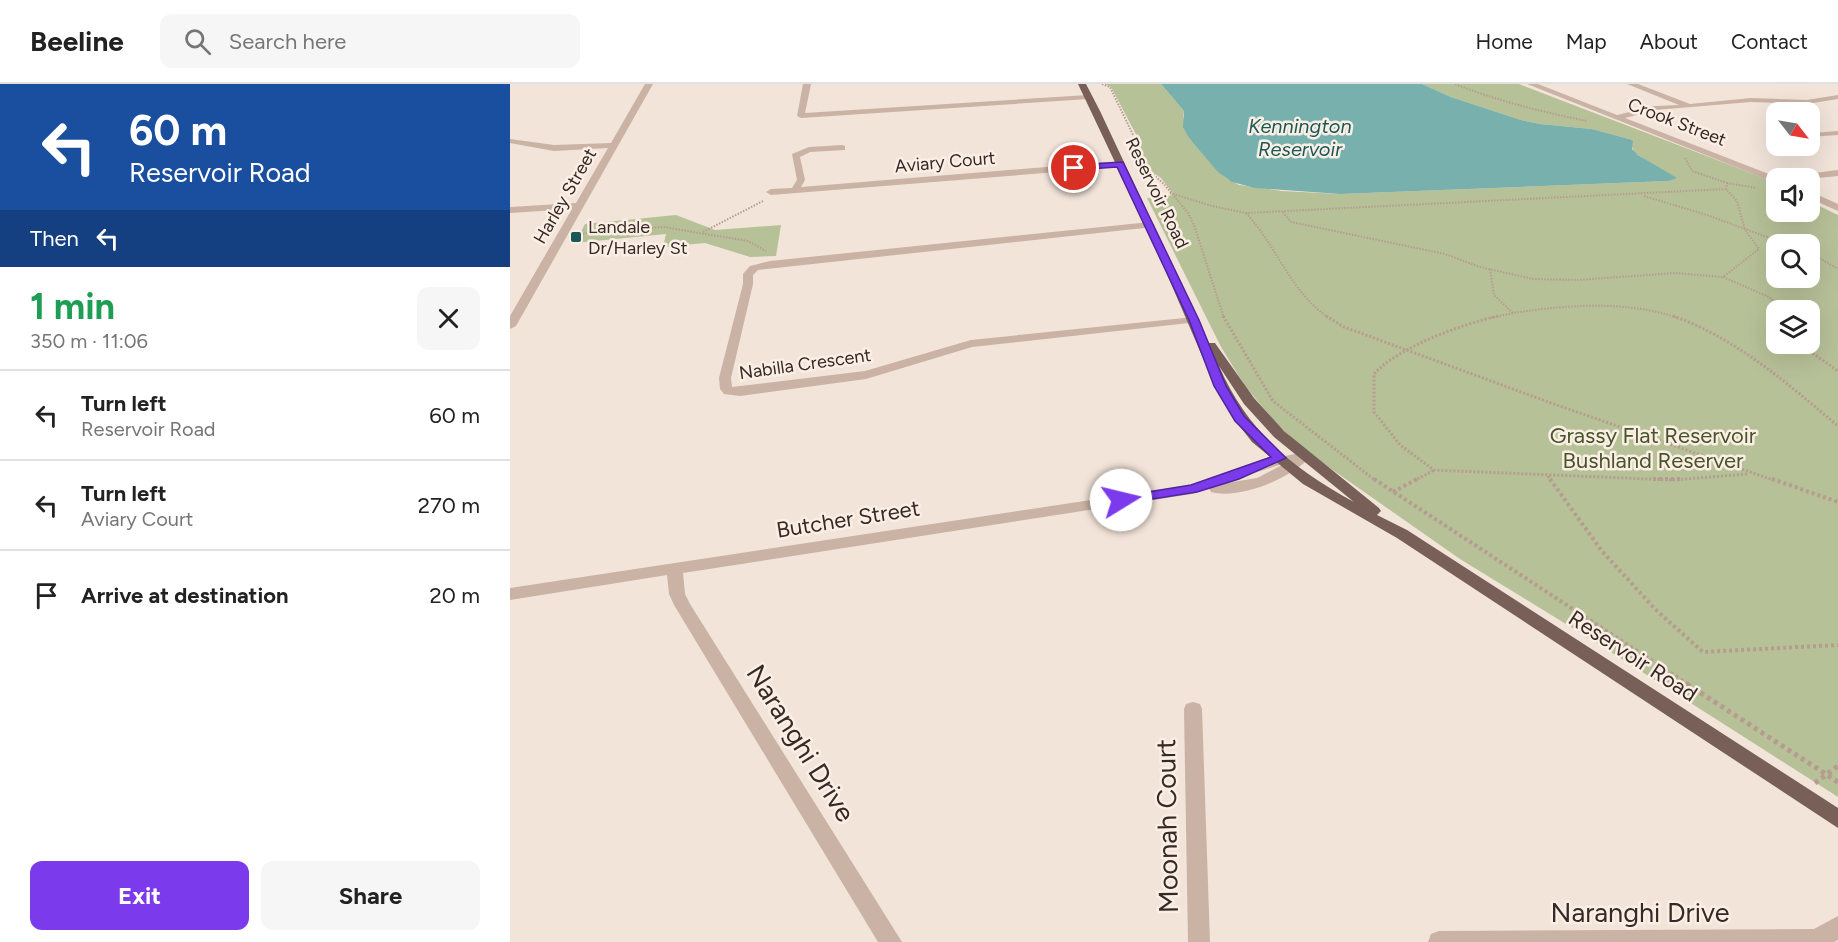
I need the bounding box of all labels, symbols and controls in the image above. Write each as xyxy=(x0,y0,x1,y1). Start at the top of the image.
search box xyxy=(160,14,580,68)
text: Beeline xyxy=(30,24,124,58)
icon: search xyxy=(181,25,214,58)
text: Search here xyxy=(229,28,346,55)
text: Home xyxy=(1476,29,1533,54)
text: Map xyxy=(1566,29,1607,54)
text: About xyxy=(1640,29,1698,54)
text: Contact xyxy=(1731,29,1808,54)
street label: Crook Street xyxy=(1625,93,1729,151)
north arrow xyxy=(1766,102,1820,156)
map controls xyxy=(1766,102,1820,354)
text: 60 m xyxy=(129,105,227,156)
icon: left xyxy=(30,108,108,186)
water label: Kennington Reservoir xyxy=(1248,114,1352,161)
street label: Reservoir Road xyxy=(1121,134,1193,252)
pin xyxy=(1048,142,1099,193)
street label: Harley Street xyxy=(529,144,601,248)
street label: Aviary Court xyxy=(894,147,996,177)
icon: arrive xyxy=(1057,151,1090,184)
text: Reservoir Road xyxy=(129,156,311,189)
button: sound xyxy=(1766,168,1820,222)
place label: Landale Dr/Harley St xyxy=(588,216,688,259)
icon: left xyxy=(91,222,124,255)
text: Then xyxy=(30,225,79,252)
marker: Landale Dr/Harley St xyxy=(569,230,583,244)
button: search xyxy=(1766,234,1820,288)
text: 1 min xyxy=(30,285,115,328)
button: close xyxy=(417,287,480,350)
button: layers xyxy=(1766,300,1820,354)
text: 350 m · 11:06 xyxy=(30,329,148,353)
street label: Nabilla Crescent xyxy=(738,344,873,384)
text: Turn left xyxy=(81,390,167,417)
icon: left xyxy=(30,399,63,432)
text: 60 m xyxy=(429,402,480,429)
text: Reservoir Road xyxy=(81,417,216,441)
park label: Grassy Flat Reservoir Bushland Reserver xyxy=(1550,422,1757,474)
position arrow xyxy=(1089,468,1153,532)
text: Turn left xyxy=(81,480,167,507)
icon: left xyxy=(30,489,63,522)
text: 270 m xyxy=(418,492,480,519)
street label: Butcher Street xyxy=(774,494,922,544)
text: Aviary Court xyxy=(81,507,193,531)
icon: arrive xyxy=(30,579,63,612)
text: Arrive at destination xyxy=(81,582,289,609)
text: 20 m xyxy=(429,582,480,609)
street label: Reservoir Road xyxy=(1564,604,1702,708)
street label: Naranghi Drive xyxy=(740,658,862,828)
street label: Moonah Court xyxy=(1149,739,1185,913)
button: Exit xyxy=(30,861,249,930)
button: Share xyxy=(261,861,480,930)
street label: Naranghi Drive xyxy=(1551,896,1729,929)

